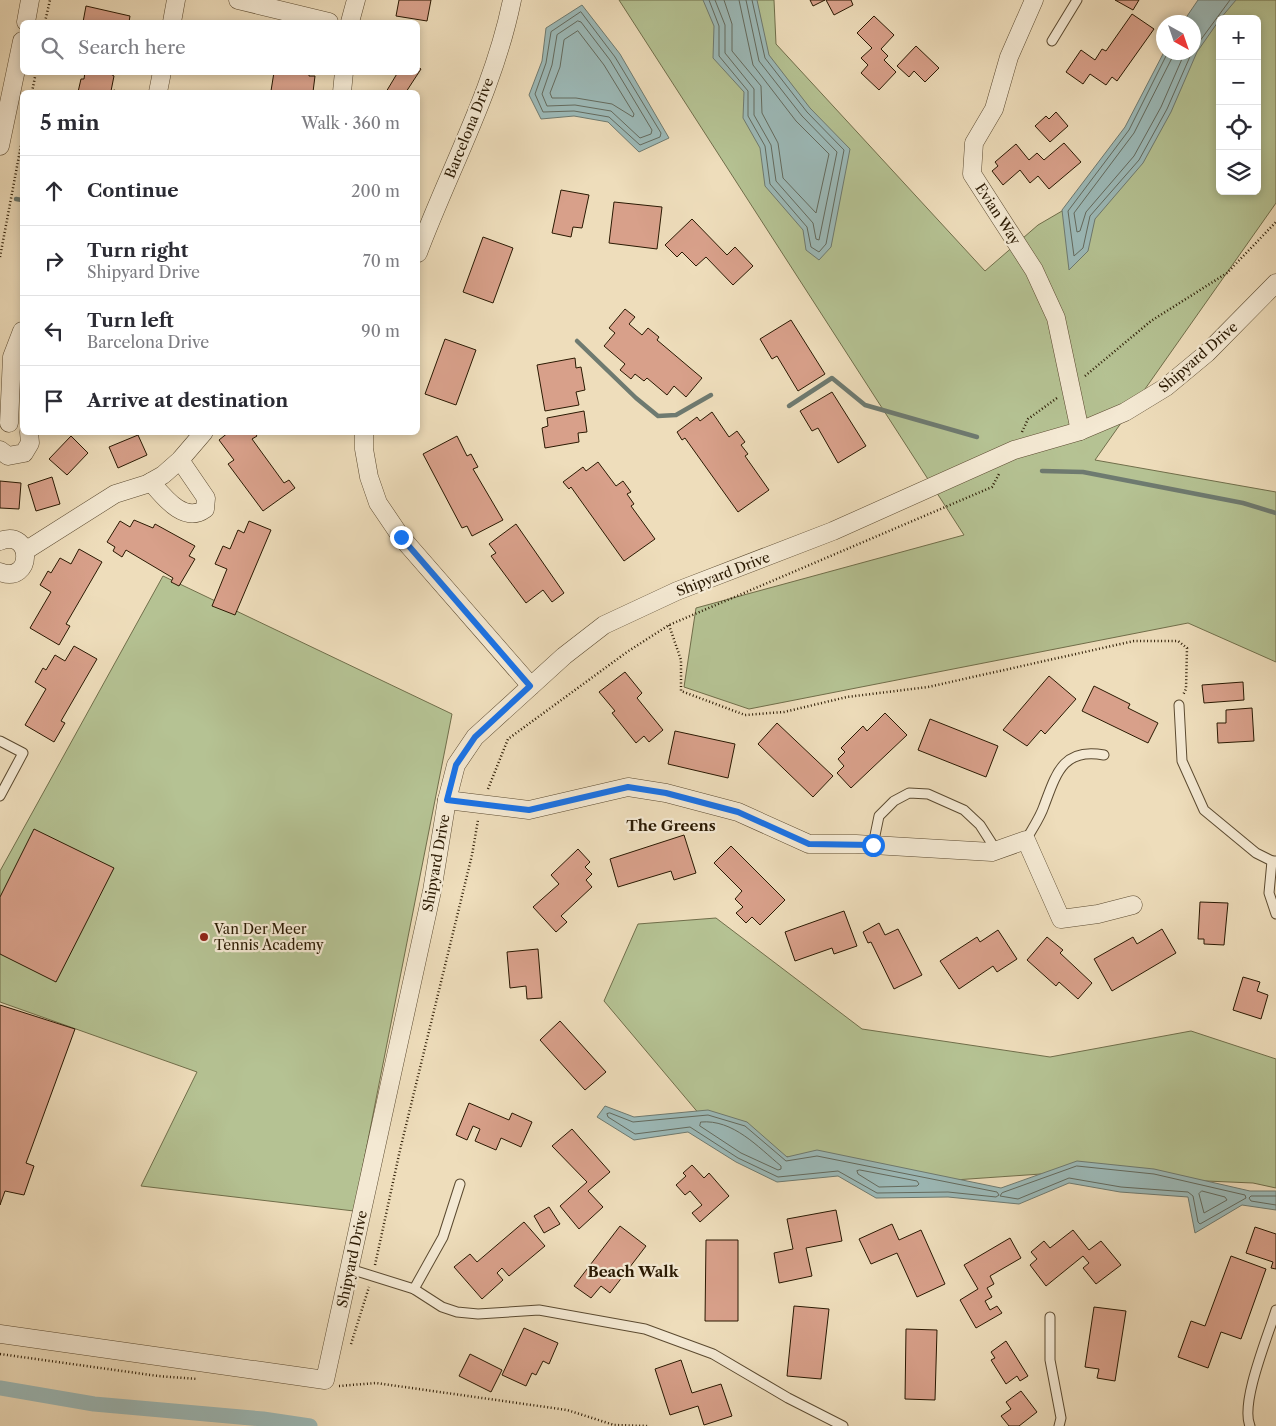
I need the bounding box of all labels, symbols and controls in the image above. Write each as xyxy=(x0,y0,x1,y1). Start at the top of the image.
north arrow xyxy=(1156,15,1201,60)
map controls xyxy=(1216,15,1261,195)
button: + xyxy=(1216,15,1261,60)
search box xyxy=(20,20,420,75)
icon: search xyxy=(38,34,66,62)
text: Search here xyxy=(78,36,186,59)
button: − xyxy=(1216,60,1261,105)
street label: Barcelona Drive xyxy=(441,75,497,181)
button: locate xyxy=(1216,105,1261,150)
text: 5 min xyxy=(40,110,100,135)
text: Walk · 360 m xyxy=(301,113,400,133)
button: layers xyxy=(1216,150,1261,195)
icon: ahead xyxy=(40,177,68,205)
text: Continue xyxy=(87,179,179,202)
street label: Evian Way xyxy=(971,180,1025,248)
text: 200 m xyxy=(351,181,400,201)
text: Turn right xyxy=(87,239,188,262)
icon: right xyxy=(40,247,68,275)
text: 70 m xyxy=(363,251,400,271)
text: Shipyard Drive xyxy=(87,262,200,282)
text: Turn left xyxy=(87,309,174,332)
icon: left xyxy=(40,317,68,345)
street label: Shipyard Drive xyxy=(1155,318,1241,396)
text: 90 m xyxy=(361,321,400,341)
text: Barcelona Drive xyxy=(87,332,209,352)
icon: arrive xyxy=(40,387,68,415)
text: Arrive at destination xyxy=(87,389,288,412)
route end xyxy=(390,526,413,549)
street label: Shipyard Drive xyxy=(674,548,773,600)
street label: Shipyard Drive xyxy=(419,813,453,913)
district label: The Greens xyxy=(626,816,716,835)
route start xyxy=(862,834,885,857)
place label: Van Der Meer Tennis Academy xyxy=(213,920,324,954)
marker: Van Der Meer Tennis Academy xyxy=(198,931,210,943)
street label: Shipyard Drive xyxy=(333,1209,371,1309)
district label: Beach Walk xyxy=(587,1262,680,1281)

